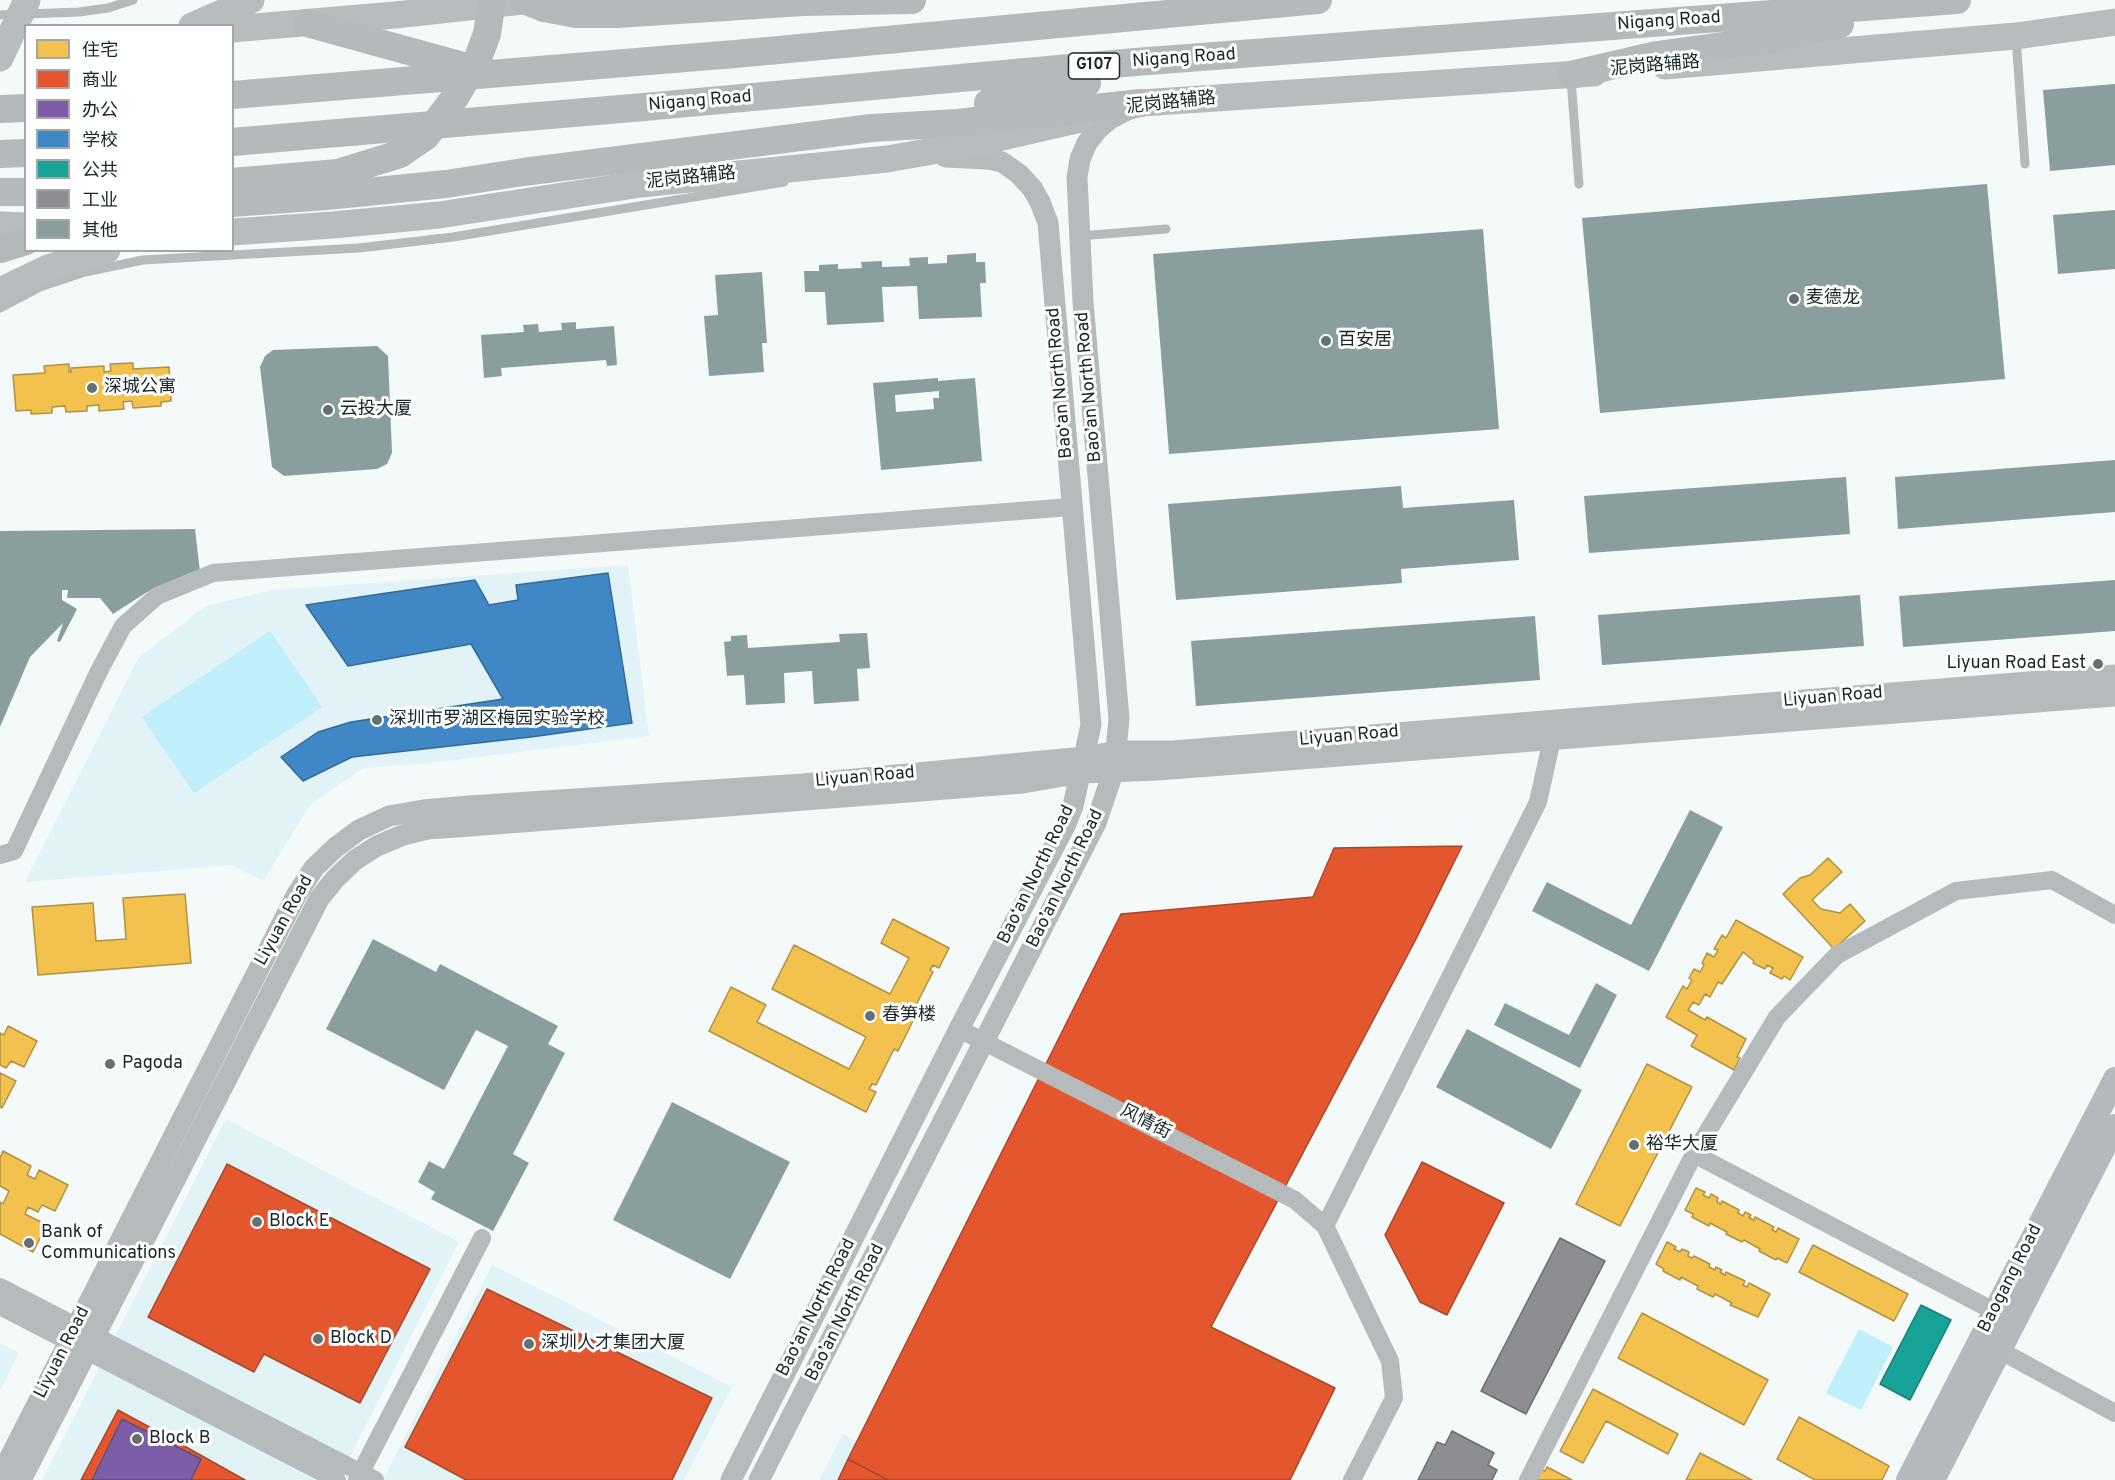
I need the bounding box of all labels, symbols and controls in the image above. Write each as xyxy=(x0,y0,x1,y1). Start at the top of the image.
street label: Nigang Road xyxy=(1617,8,1721,36)
legend xyxy=(24,24,234,252)
text: 住宅 xyxy=(82,40,118,63)
street label: Nigang Road xyxy=(1132,45,1236,73)
street label: 泥岗路辅路 xyxy=(1609,52,1701,82)
road number: G107 xyxy=(1068,53,1120,79)
text: 商业 xyxy=(82,70,118,93)
street label: Nigang Road xyxy=(647,87,753,117)
street label: 泥岗路辅路 xyxy=(1125,89,1217,119)
text: 办公 xyxy=(82,100,118,123)
text: 学校 xyxy=(82,130,118,153)
text: 公共 xyxy=(82,160,118,183)
street label: 泥岗路辅路 xyxy=(645,164,737,194)
text: 工业 xyxy=(82,190,118,213)
text: 其他 xyxy=(82,220,118,243)
place label: 麦德龙 xyxy=(1806,288,1860,310)
marker: 麦德龙 xyxy=(1787,292,1801,306)
street label: Bao‘an North Road xyxy=(1044,306,1078,460)
street label: Bao’an North Road xyxy=(1073,311,1107,463)
place label: 百安居 xyxy=(1338,330,1392,352)
marker: 百安居 xyxy=(1319,334,1333,348)
place label: 深城公寓 xyxy=(104,377,176,399)
marker: 深城公寓 xyxy=(85,381,99,395)
place label: 云投大厦 xyxy=(340,399,412,421)
marker: 云投大厦 xyxy=(321,403,335,417)
place label: Liyuan Road East xyxy=(1946,653,2086,675)
marker: Liyuan Road East xyxy=(2091,657,2105,671)
street label: Liyuan Road xyxy=(1782,683,1884,713)
place label: 深圳市罗湖区梅园实验学校 xyxy=(389,709,605,731)
marker: 深圳市罗湖区梅园实验学校 xyxy=(370,713,384,727)
street label: Liyuan Road xyxy=(1298,722,1400,752)
street label: Liyuan Road xyxy=(814,763,916,793)
street label: Bao‘an North Road xyxy=(994,802,1080,948)
street label: Bao’an North Road xyxy=(1023,806,1109,952)
street label: Liyuan Road xyxy=(251,872,319,970)
place label: 春笋楼 xyxy=(882,1005,936,1027)
marker: 春笋楼 xyxy=(863,1009,877,1023)
place label: Pagoda xyxy=(122,1053,183,1075)
marker: Pagoda xyxy=(103,1057,117,1071)
street label: 风情街 xyxy=(1116,1101,1174,1145)
place label: 裕华大厦 xyxy=(1646,1134,1718,1156)
marker: 裕华大厦 xyxy=(1627,1138,1641,1152)
place label: Block E xyxy=(269,1211,329,1233)
marker: Block E xyxy=(250,1215,264,1229)
street label: Baogang Road xyxy=(1974,1221,2048,1337)
place label: Bank of Communications xyxy=(41,1222,176,1264)
street label: Bao‘an North Road xyxy=(773,1235,861,1381)
marker: Bank of Communications xyxy=(22,1236,36,1250)
street label: Bao’an North Road xyxy=(802,1241,890,1385)
street label: Liyuan Road xyxy=(31,1303,95,1403)
place label: Block D xyxy=(330,1328,392,1350)
marker: Block D xyxy=(311,1332,325,1346)
place label: 深圳人才集团大厦 xyxy=(541,1333,685,1355)
marker: 深圳人才集团大厦 xyxy=(522,1337,536,1351)
place label: Block B xyxy=(149,1428,210,1450)
marker: Block B xyxy=(130,1432,144,1446)

